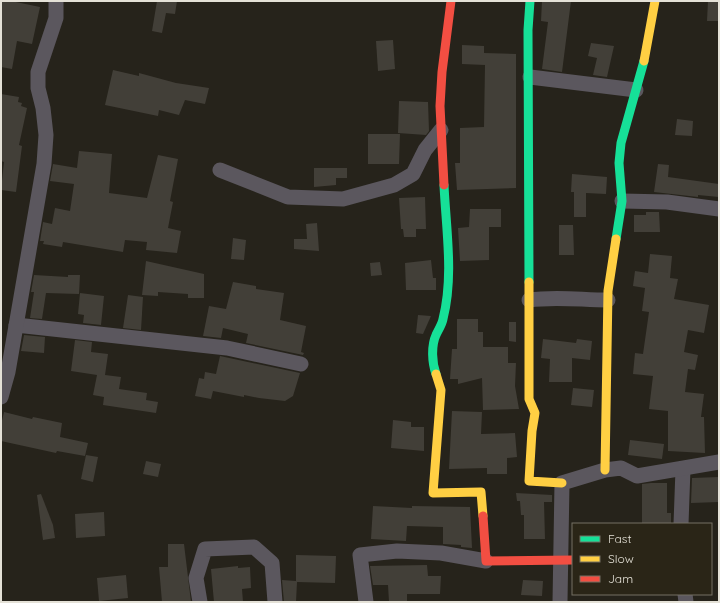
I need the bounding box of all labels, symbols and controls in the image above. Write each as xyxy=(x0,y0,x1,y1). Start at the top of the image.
legend xyxy=(572,523,712,595)
text: Fast xyxy=(608,531,632,546)
text: Slow xyxy=(608,551,634,566)
text: Jam xyxy=(608,571,633,586)

